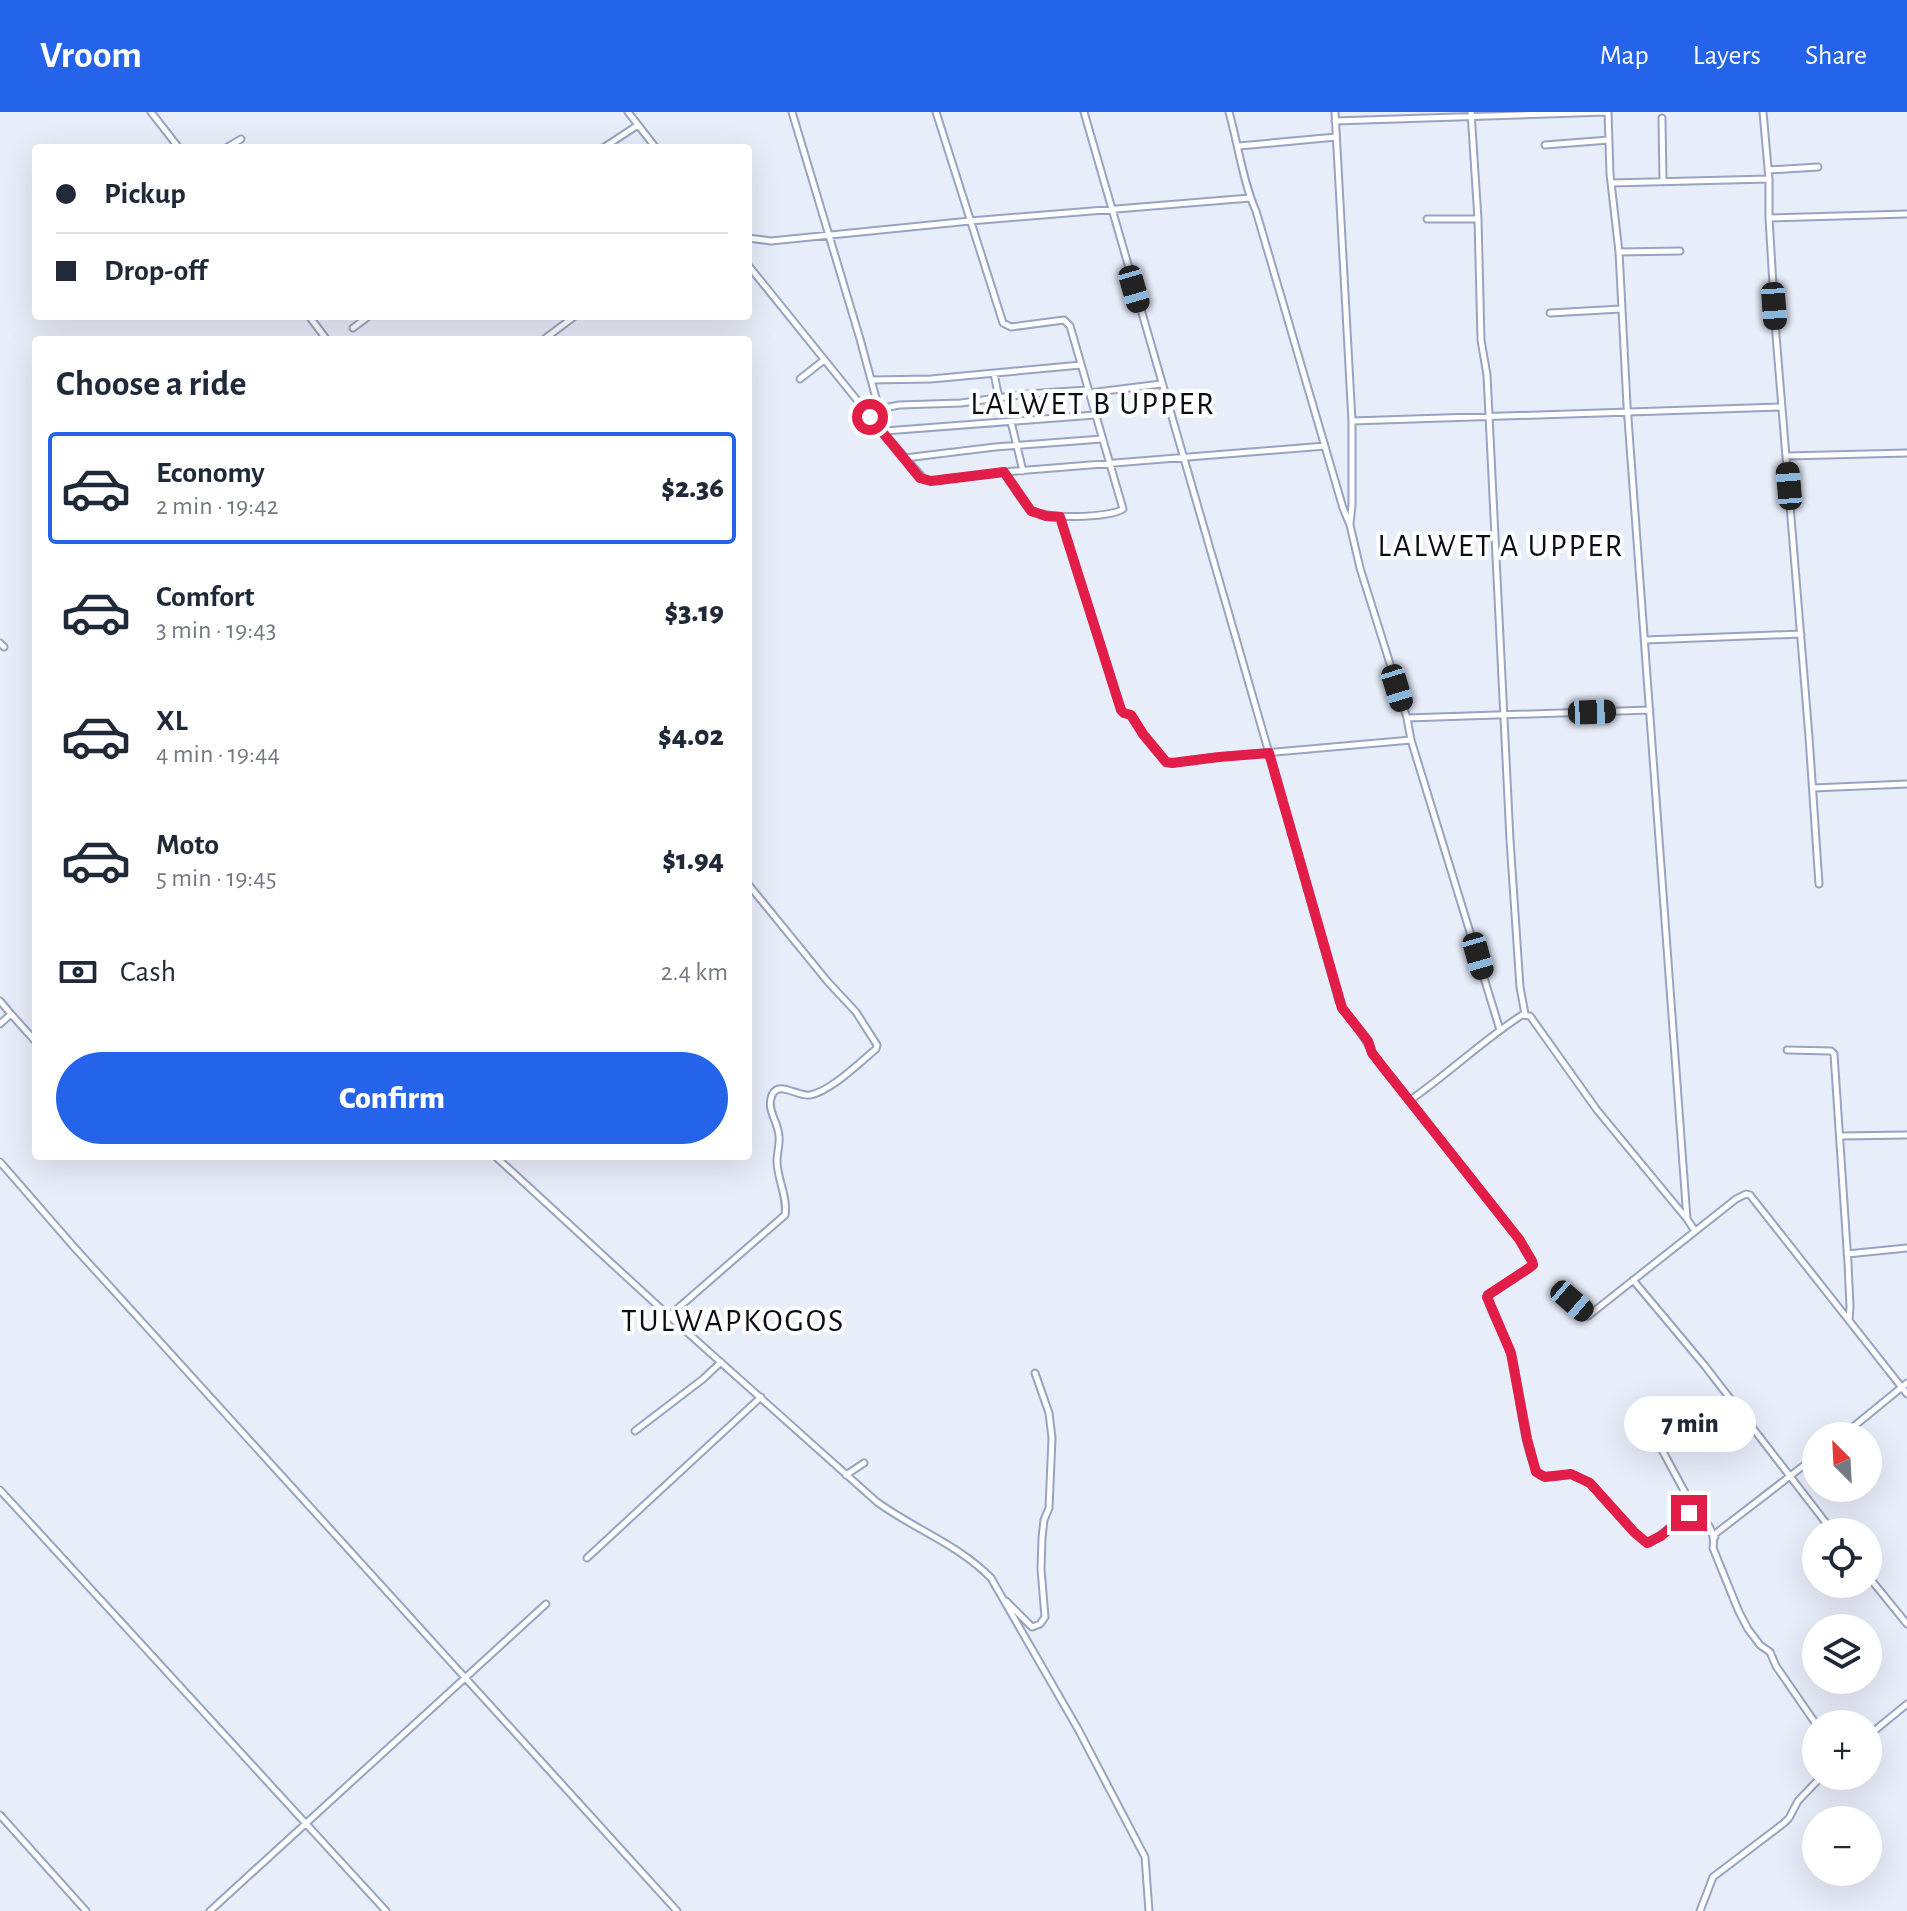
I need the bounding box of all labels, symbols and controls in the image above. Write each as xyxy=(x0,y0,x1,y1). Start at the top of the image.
text: Vroom xyxy=(40,37,142,75)
text: Map xyxy=(1600,42,1649,70)
text: Layers xyxy=(1693,42,1761,70)
text: Share xyxy=(1805,42,1867,70)
text: Pickup xyxy=(104,179,186,209)
text: Drop-off xyxy=(104,256,207,286)
car xyxy=(1116,263,1152,315)
car xyxy=(1760,281,1788,331)
text: Choose a ride xyxy=(56,366,246,402)
district label: LALWET B UPPER xyxy=(970,388,1216,420)
route start xyxy=(852,399,888,435)
icon: car xyxy=(60,452,132,524)
text: Economy xyxy=(156,458,265,488)
car xyxy=(1775,461,1803,511)
text: $2.36 xyxy=(661,473,724,503)
text: 2 min · 19:42 xyxy=(156,493,279,519)
district label: LALWET A UPPER xyxy=(1378,530,1624,562)
icon: car xyxy=(60,576,132,648)
text: Comfort xyxy=(156,582,255,612)
text: $3.19 xyxy=(665,597,724,627)
text: 3 min · 19:43 xyxy=(156,617,276,643)
car xyxy=(1379,662,1415,714)
car xyxy=(1568,699,1616,725)
icon: car xyxy=(60,700,132,772)
text: XL xyxy=(156,706,188,736)
text: $4.02 xyxy=(658,721,724,751)
text: 4 min · 19:44 xyxy=(156,741,280,767)
icon: car xyxy=(60,824,132,896)
text: Moto xyxy=(156,830,219,860)
text: $1.94 xyxy=(662,845,724,875)
text: 5 min · 19:45 xyxy=(156,865,277,891)
car xyxy=(1460,930,1496,982)
icon: cash xyxy=(56,950,100,994)
text: Cash xyxy=(120,957,176,987)
text: 2.4 km xyxy=(661,959,728,985)
button: Confirm xyxy=(56,1052,728,1144)
car xyxy=(1546,1276,1598,1326)
district label: TULWAPKOGOS xyxy=(621,1305,845,1337)
callout: 7 min xyxy=(1623,1397,1755,1453)
text: 7 min xyxy=(1661,1411,1719,1437)
north arrow xyxy=(1802,1422,1882,1502)
map controls xyxy=(1802,1422,1882,1886)
route end xyxy=(1671,1495,1707,1531)
button: locate xyxy=(1802,1518,1882,1598)
button: layers xyxy=(1802,1614,1882,1694)
button: + xyxy=(1802,1710,1882,1790)
button: − xyxy=(1802,1806,1882,1886)

